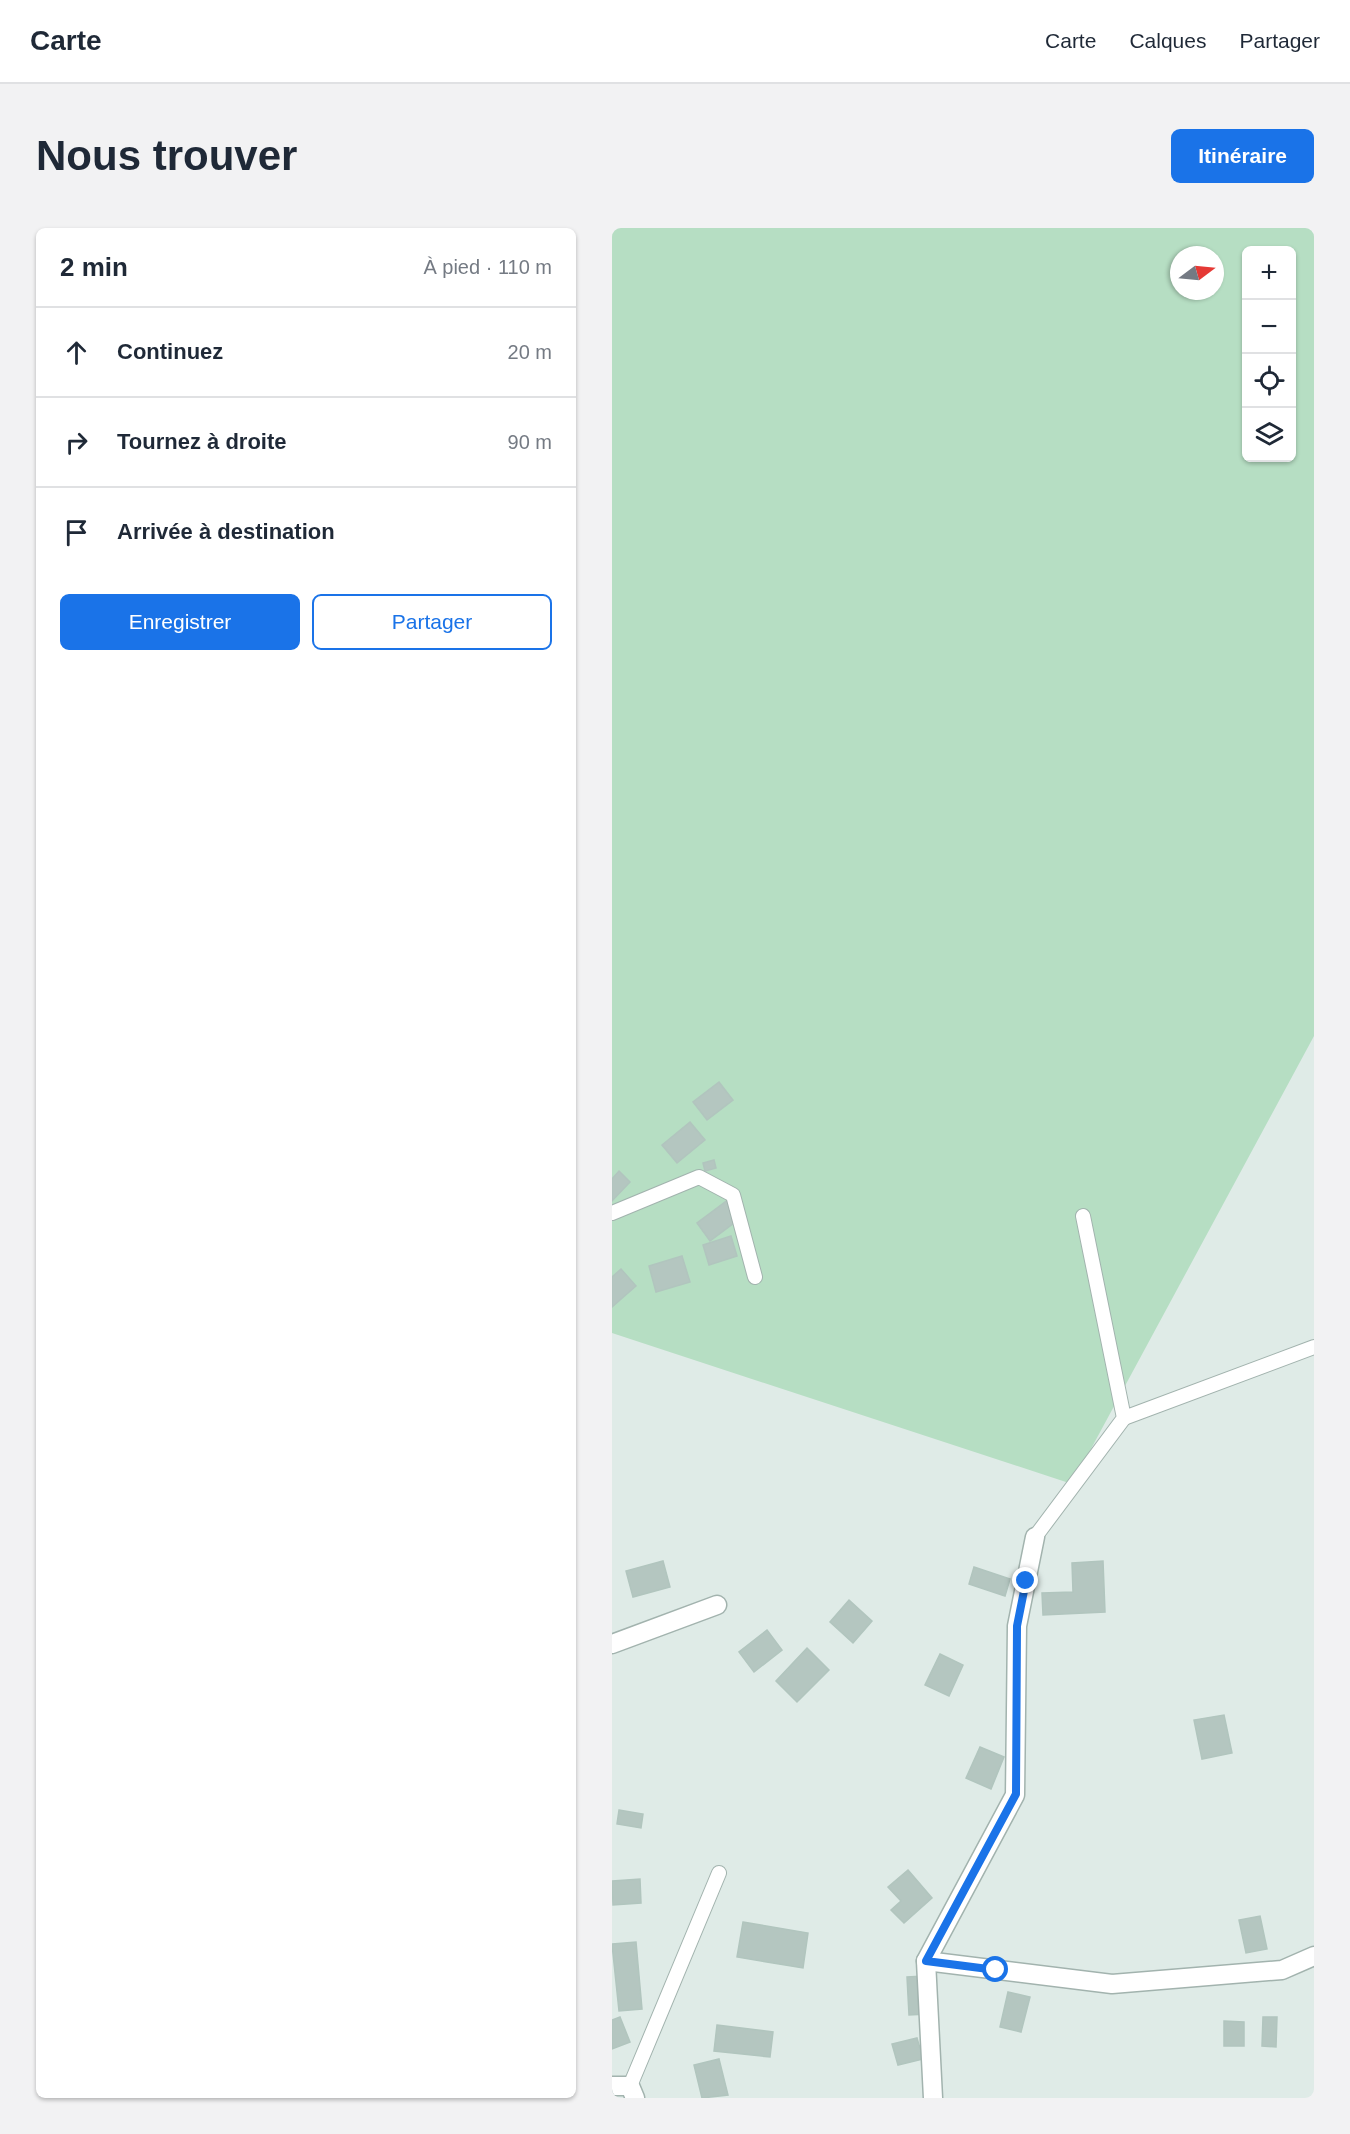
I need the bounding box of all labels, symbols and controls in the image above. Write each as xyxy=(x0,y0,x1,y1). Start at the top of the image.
text: Carte xyxy=(30,25,102,56)
text: Carte xyxy=(1045,29,1096,52)
text: Calques xyxy=(1129,29,1206,52)
text: Partager xyxy=(1239,29,1320,52)
button: Itinéraire xyxy=(1171,129,1314,183)
text: Nous trouver xyxy=(36,132,297,179)
north arrow xyxy=(1170,246,1224,300)
map controls xyxy=(1242,246,1296,462)
button: + xyxy=(1242,246,1296,300)
text: 2 min xyxy=(60,252,128,282)
text: À pied · 110 m xyxy=(423,256,552,278)
button: − xyxy=(1242,300,1296,354)
icon: ahead xyxy=(60,336,93,369)
text: Continuez xyxy=(117,339,223,364)
text: 20 m xyxy=(508,341,552,363)
button: locate xyxy=(1242,354,1296,408)
button: layers xyxy=(1242,408,1296,462)
icon: right xyxy=(60,426,93,459)
text: Tournez à droite xyxy=(117,429,287,454)
text: 90 m xyxy=(508,431,552,453)
icon: arrive xyxy=(60,516,93,549)
text: Arrivée à destination xyxy=(117,519,335,544)
button: Enregistrer xyxy=(60,594,300,650)
button: Partager xyxy=(312,594,552,650)
route end xyxy=(1012,1567,1038,1593)
route start xyxy=(982,1956,1008,1982)

